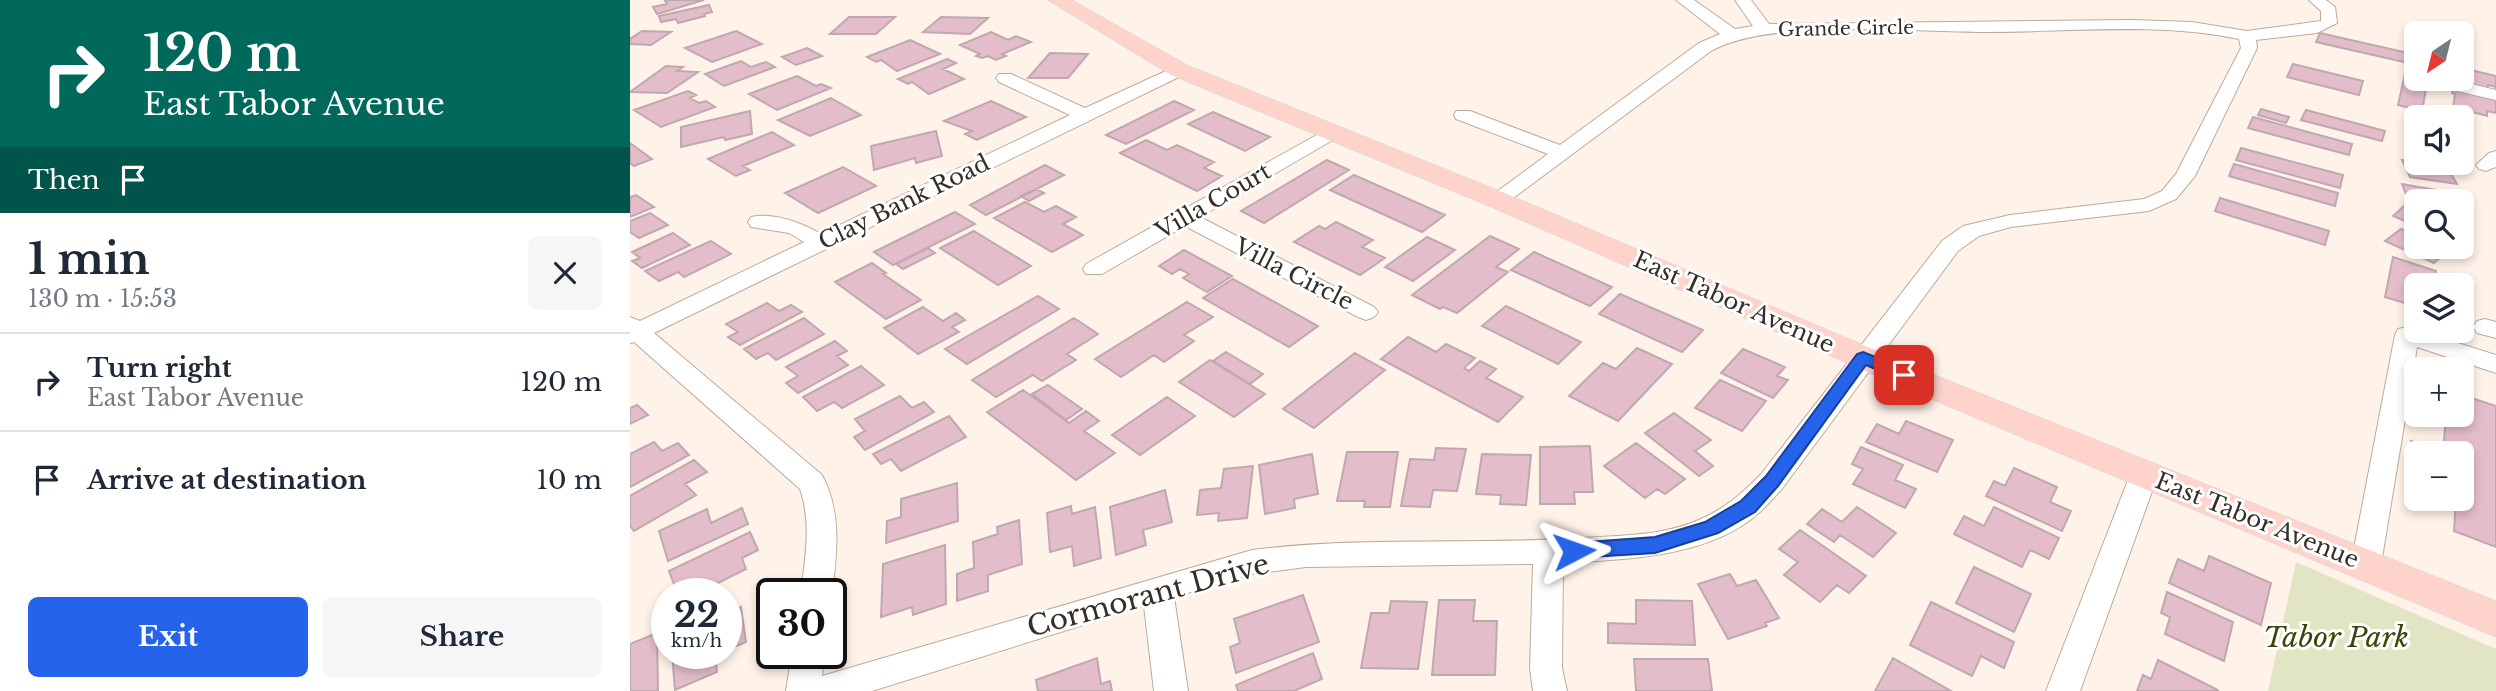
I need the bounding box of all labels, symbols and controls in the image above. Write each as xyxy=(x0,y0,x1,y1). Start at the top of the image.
street label: Grande Circle xyxy=(1778,16,1914,41)
north arrow xyxy=(2404,21,2474,91)
map controls xyxy=(2404,21,2474,511)
text: 120 m xyxy=(143,23,301,84)
icon: right xyxy=(28,28,119,119)
text: East Tabor Avenue xyxy=(143,84,445,124)
button: sound xyxy=(2404,105,2474,175)
street label: Clay Bank Road xyxy=(814,149,994,255)
street label: Villa Court xyxy=(1150,157,1276,246)
icon: arrive xyxy=(114,161,152,199)
text: Then xyxy=(28,164,100,196)
button: search xyxy=(2404,189,2474,259)
street label: Villa Circle xyxy=(1229,232,1358,316)
text: 1 min xyxy=(28,233,150,285)
button: close xyxy=(528,236,602,310)
street label: East Tabor Avenue xyxy=(1629,245,1839,359)
button: layers xyxy=(2404,273,2474,343)
text: 130 m · 15:53 xyxy=(28,285,177,313)
pin xyxy=(1874,345,1934,405)
text: Turn right xyxy=(87,352,232,384)
icon: arrive xyxy=(1885,356,1923,394)
button: + xyxy=(2404,357,2474,427)
icon: right xyxy=(28,363,66,401)
text: 120 m xyxy=(520,366,602,398)
text: East Tabor Avenue xyxy=(87,384,304,412)
button: − xyxy=(2404,441,2474,511)
icon: arrive xyxy=(28,461,66,499)
text: Arrive at destination xyxy=(87,464,367,496)
text: 10 m xyxy=(536,464,602,496)
street label: East Tabor Avenue xyxy=(2151,466,2363,574)
position arrow xyxy=(1537,514,1611,588)
street label: Cormorant Drive xyxy=(1023,546,1273,645)
speed limit sign: 30 xyxy=(756,578,847,669)
text: 22 xyxy=(674,593,719,636)
button: Exit xyxy=(28,597,308,677)
button: Share xyxy=(322,597,602,677)
park label: Tabor Park xyxy=(2263,620,2409,655)
text: km/h xyxy=(671,630,722,652)

